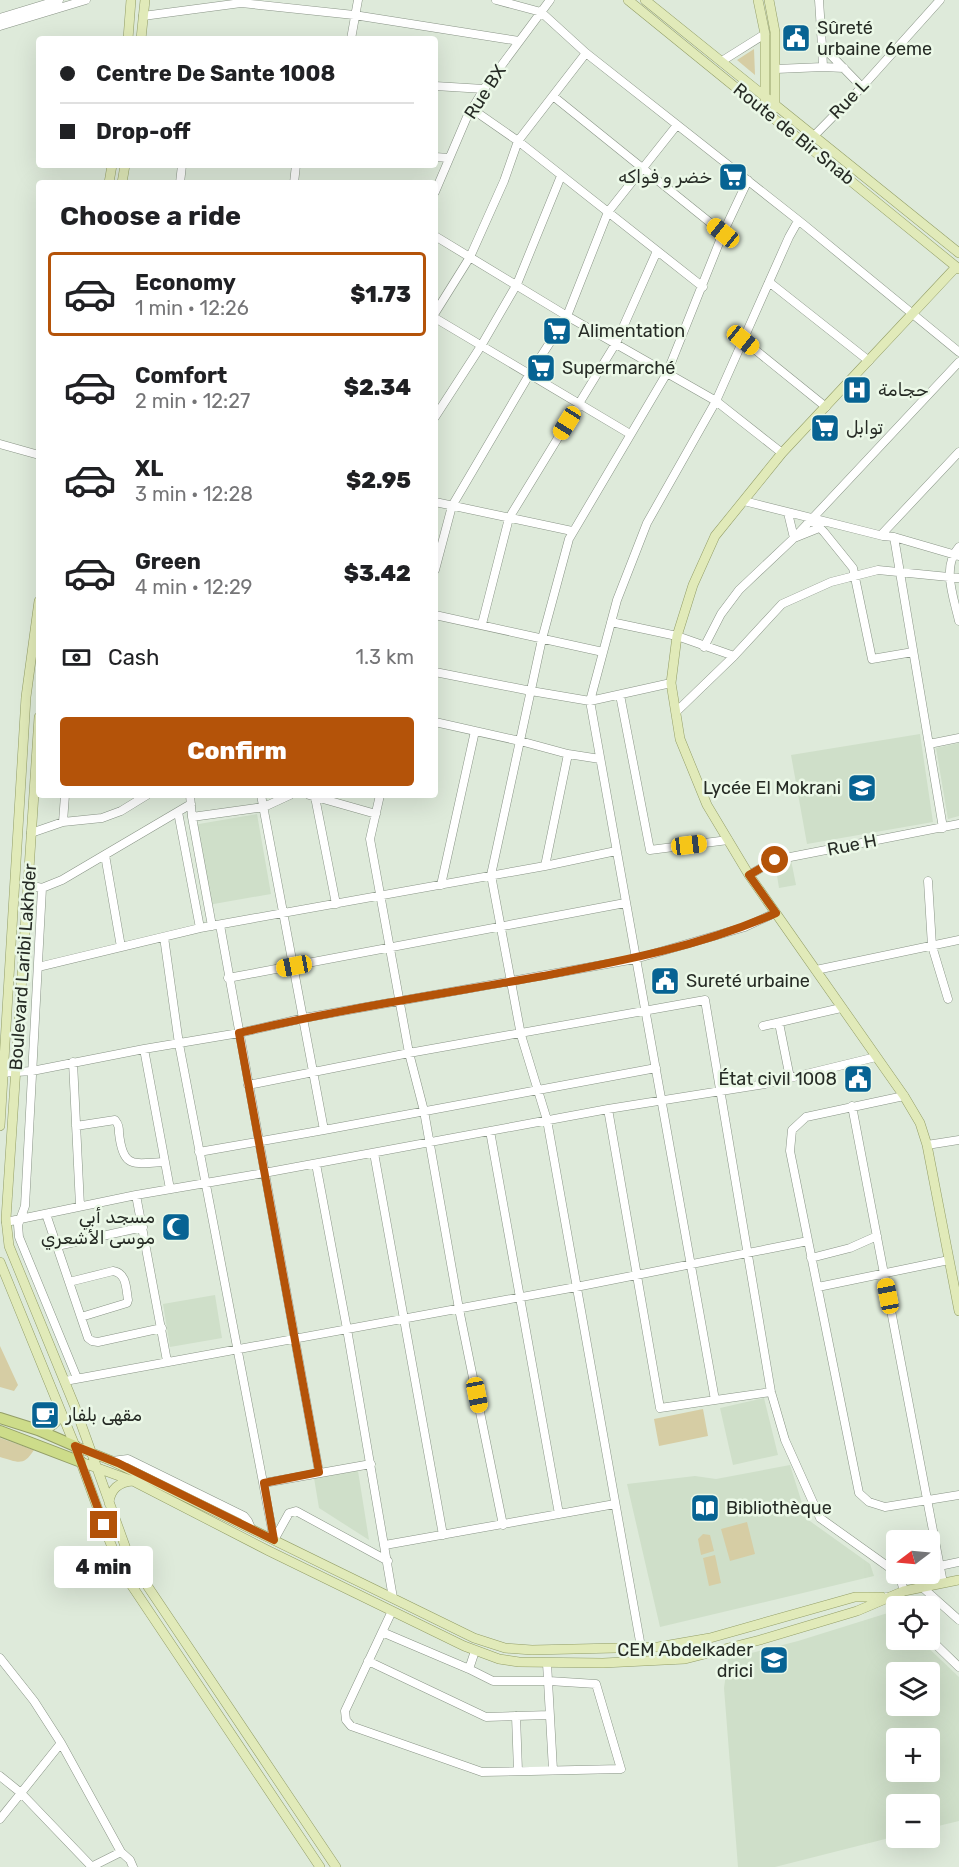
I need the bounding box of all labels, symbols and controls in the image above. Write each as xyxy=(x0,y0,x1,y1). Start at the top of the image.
place label: Sûreté urbaine 6eme xyxy=(817,17,932,60)
public building icon: Sûreté urbaine 6eme xyxy=(780,22,812,54)
text: Centre De Sante 1008 xyxy=(96,60,335,87)
street label: Rue BX xyxy=(459,61,511,123)
street label: Rue L xyxy=(825,74,873,124)
street label: Route de Bir Snab xyxy=(729,78,859,190)
text: Drop-off xyxy=(96,118,191,145)
supermarket icon: خضر و فواكه xyxy=(717,161,749,193)
place label: خضر و فواكه xyxy=(618,166,712,188)
text: Choose a ride xyxy=(60,200,241,232)
car xyxy=(703,215,743,251)
icon: car xyxy=(63,267,117,321)
text: Economy xyxy=(135,269,236,296)
text: $1.73 xyxy=(350,281,411,308)
text: 1 min · 12:26 xyxy=(135,296,249,320)
supermarket icon: Alimentation xyxy=(541,315,573,347)
place label: Alimentation xyxy=(578,320,685,342)
car xyxy=(723,322,763,358)
supermarket icon: Supermarché xyxy=(525,352,557,384)
place label: Supermarché xyxy=(562,357,675,379)
icon: car xyxy=(63,360,117,414)
text: Comfort xyxy=(135,362,227,389)
text: $2.34 xyxy=(344,374,411,401)
hospital icon: حجامة xyxy=(841,374,873,406)
place label: حجامة xyxy=(878,379,929,401)
text: 2 min · 12:27 xyxy=(135,389,250,413)
car xyxy=(550,403,584,443)
supermarket icon: توابل xyxy=(809,412,841,444)
place label: توابل xyxy=(846,417,883,439)
icon: car xyxy=(63,453,117,507)
text: XL xyxy=(135,455,163,482)
text: $2.95 xyxy=(346,467,411,494)
text: 3 min · 12:28 xyxy=(135,482,253,506)
icon: car xyxy=(63,546,117,600)
text: Green xyxy=(135,548,201,575)
text: $3.42 xyxy=(344,560,411,587)
text: 4 min · 12:29 xyxy=(135,575,252,599)
icon: cash xyxy=(60,641,93,674)
text: Cash xyxy=(108,644,159,671)
text: 1.3 km xyxy=(355,645,414,669)
button: Confirm xyxy=(60,717,414,786)
school or university icon: Lycée El Mokrani xyxy=(846,772,878,804)
place label: Lycée El Mokrani xyxy=(703,777,841,799)
street label: Rue H xyxy=(825,829,879,861)
car xyxy=(670,834,708,856)
route start xyxy=(761,846,788,873)
street label: Boulevard Laribi Lakhder xyxy=(5,863,41,1071)
car xyxy=(275,954,313,978)
public building icon: Sureté urbaine xyxy=(649,965,681,997)
place label: Sureté urbaine xyxy=(686,970,810,992)
public building icon: État civil 1008 xyxy=(842,1063,874,1095)
place label: État civil 1008 xyxy=(719,1068,837,1090)
place label: مسجد أبي موسى الأشعري xyxy=(41,1206,155,1250)
mosque icon: مسجد أبي موسى الأشعري xyxy=(160,1211,192,1243)
car xyxy=(876,1277,900,1315)
car xyxy=(465,1376,489,1414)
cafe icon: مقهى بلفار xyxy=(29,1399,61,1431)
place label: مقهى بلفار xyxy=(65,1404,142,1426)
library icon: Bibliothèque xyxy=(689,1492,721,1524)
place label: Bibliothèque xyxy=(726,1497,832,1519)
route end xyxy=(90,1511,117,1538)
north arrow xyxy=(886,1530,940,1584)
map controls xyxy=(886,1530,940,1848)
callout: 4 min xyxy=(54,1546,154,1588)
text: 4 min xyxy=(76,1555,131,1579)
button: locate xyxy=(886,1596,940,1650)
place label: CEM Abdelkader drici xyxy=(617,1639,753,1682)
school or university icon: CEM Abdelkader drici xyxy=(758,1644,790,1676)
button: layers xyxy=(886,1662,940,1716)
button: + xyxy=(886,1728,940,1782)
button: − xyxy=(886,1794,940,1848)

